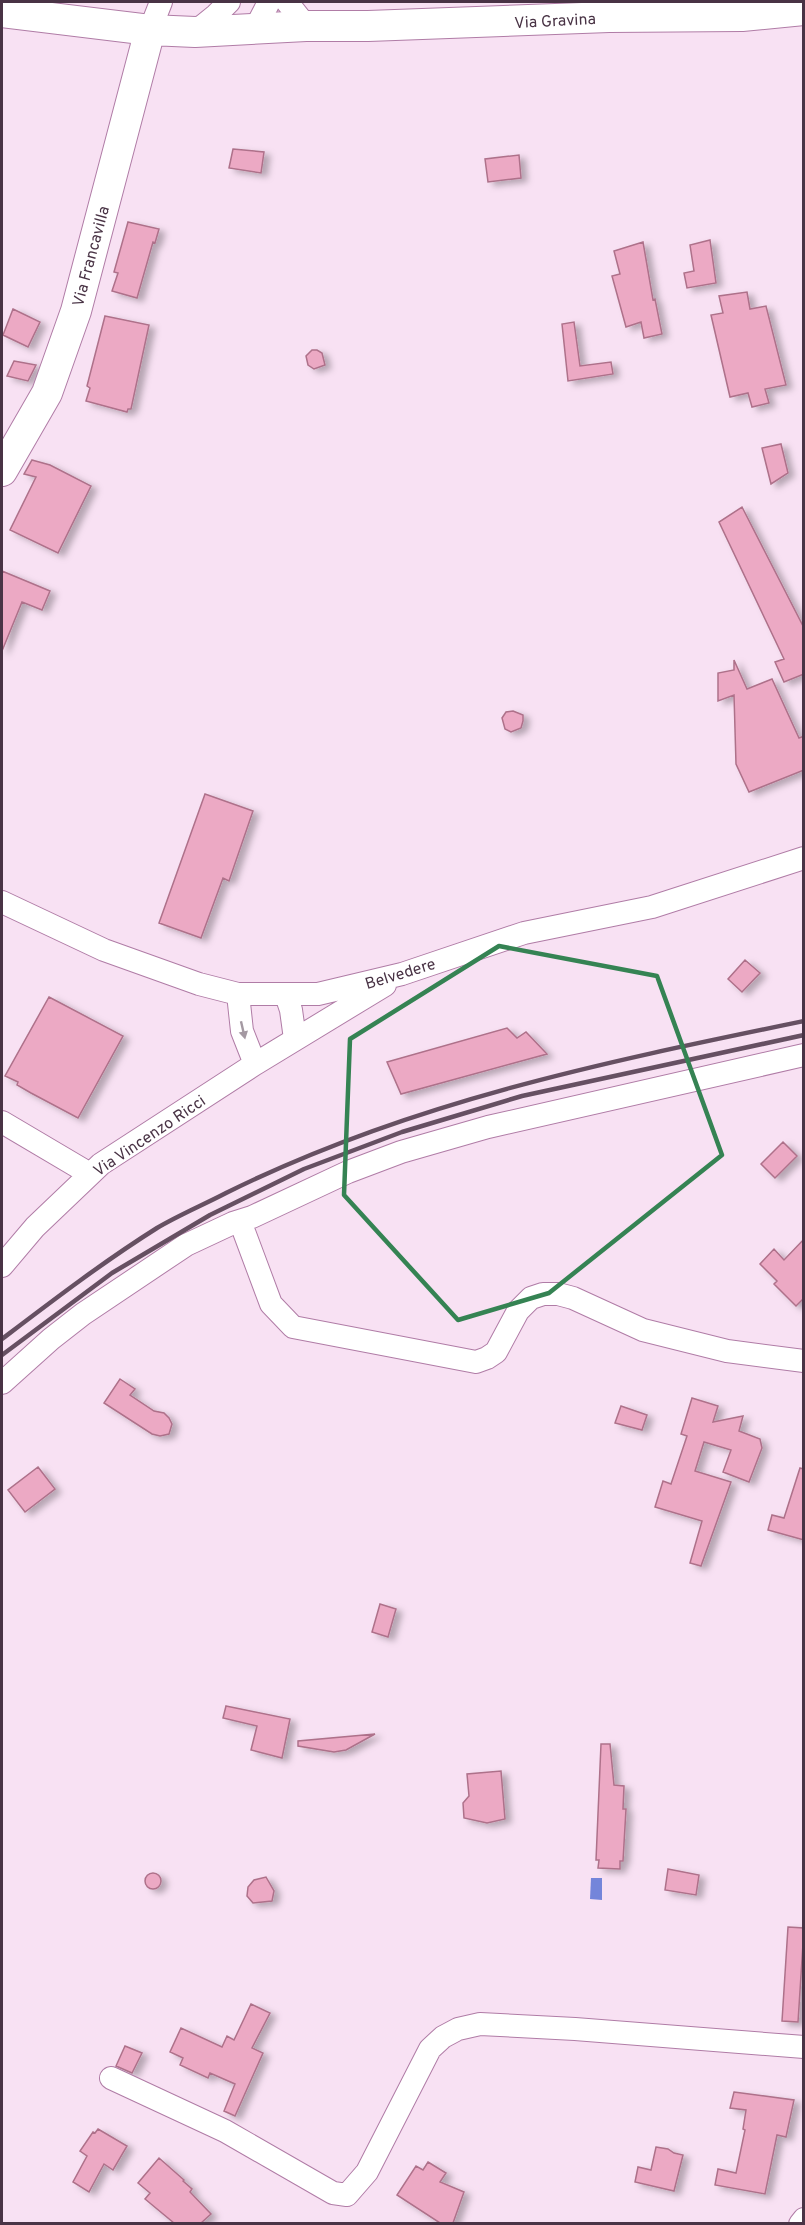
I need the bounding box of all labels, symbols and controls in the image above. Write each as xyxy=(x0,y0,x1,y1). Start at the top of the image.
street label: Via Gravina xyxy=(514,10,596,34)
street label: Via Francavilla xyxy=(69,204,115,309)
street label: Belvedere xyxy=(363,955,438,995)
one-way arrow xyxy=(238,1021,248,1040)
street label: Via Vincenzo Ricci xyxy=(90,1092,210,1182)

